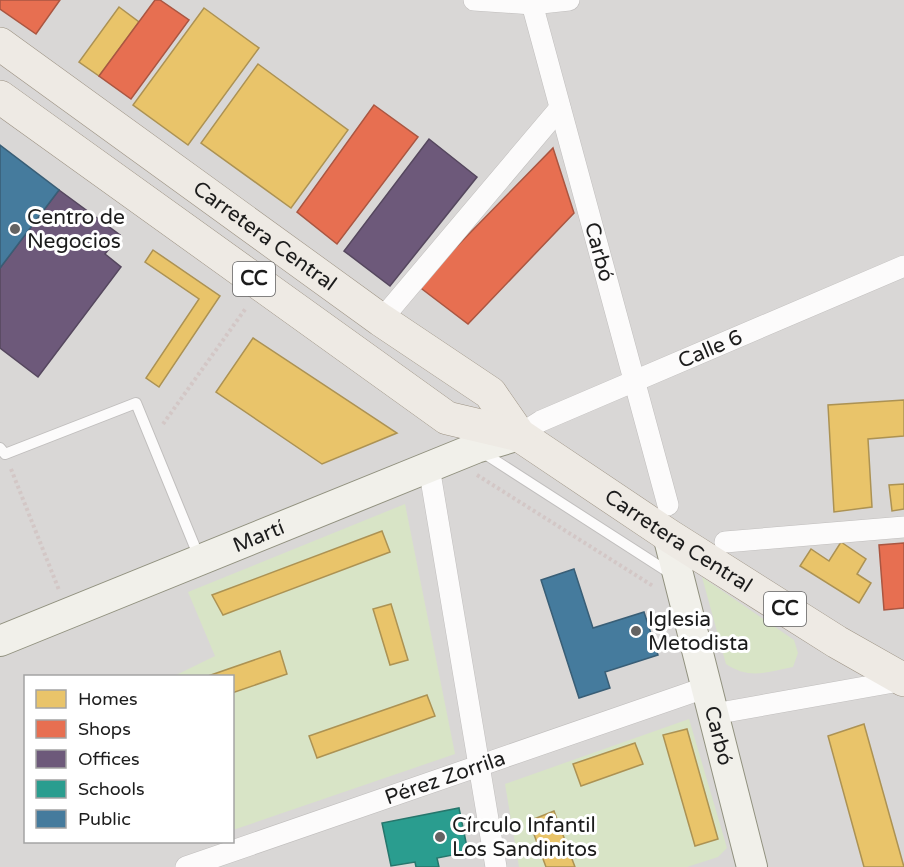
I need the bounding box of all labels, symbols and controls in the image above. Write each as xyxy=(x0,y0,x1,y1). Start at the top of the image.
street label: Carretera Central xyxy=(188,176,341,296)
place label: Centro de Negocios xyxy=(27,205,125,254)
street label: Carbó xyxy=(579,219,619,284)
marker: Centro de Negocios xyxy=(8,222,22,236)
road number: CC xyxy=(233,262,275,296)
street label: Calle 6 xyxy=(674,324,746,374)
street label: Carretera Central xyxy=(600,484,757,598)
street label: Martí xyxy=(229,515,288,558)
road number: CC xyxy=(764,592,806,626)
place label: Iglesia Metodista xyxy=(648,607,749,656)
marker: Iglesia Metodista xyxy=(629,624,643,638)
legend xyxy=(24,675,234,843)
text: Homes xyxy=(78,688,138,710)
street label: Carbó xyxy=(699,703,738,768)
text: Shops xyxy=(78,718,131,740)
street label: Pérez Zorrila xyxy=(381,745,509,810)
text: Offices xyxy=(78,748,140,770)
text: Schools xyxy=(78,778,145,800)
text: Public xyxy=(78,808,131,830)
place label: Círculo Infantil Los Sandinitos xyxy=(452,813,597,862)
marker: Círculo Infantil Los Sandinitos xyxy=(433,830,447,844)

